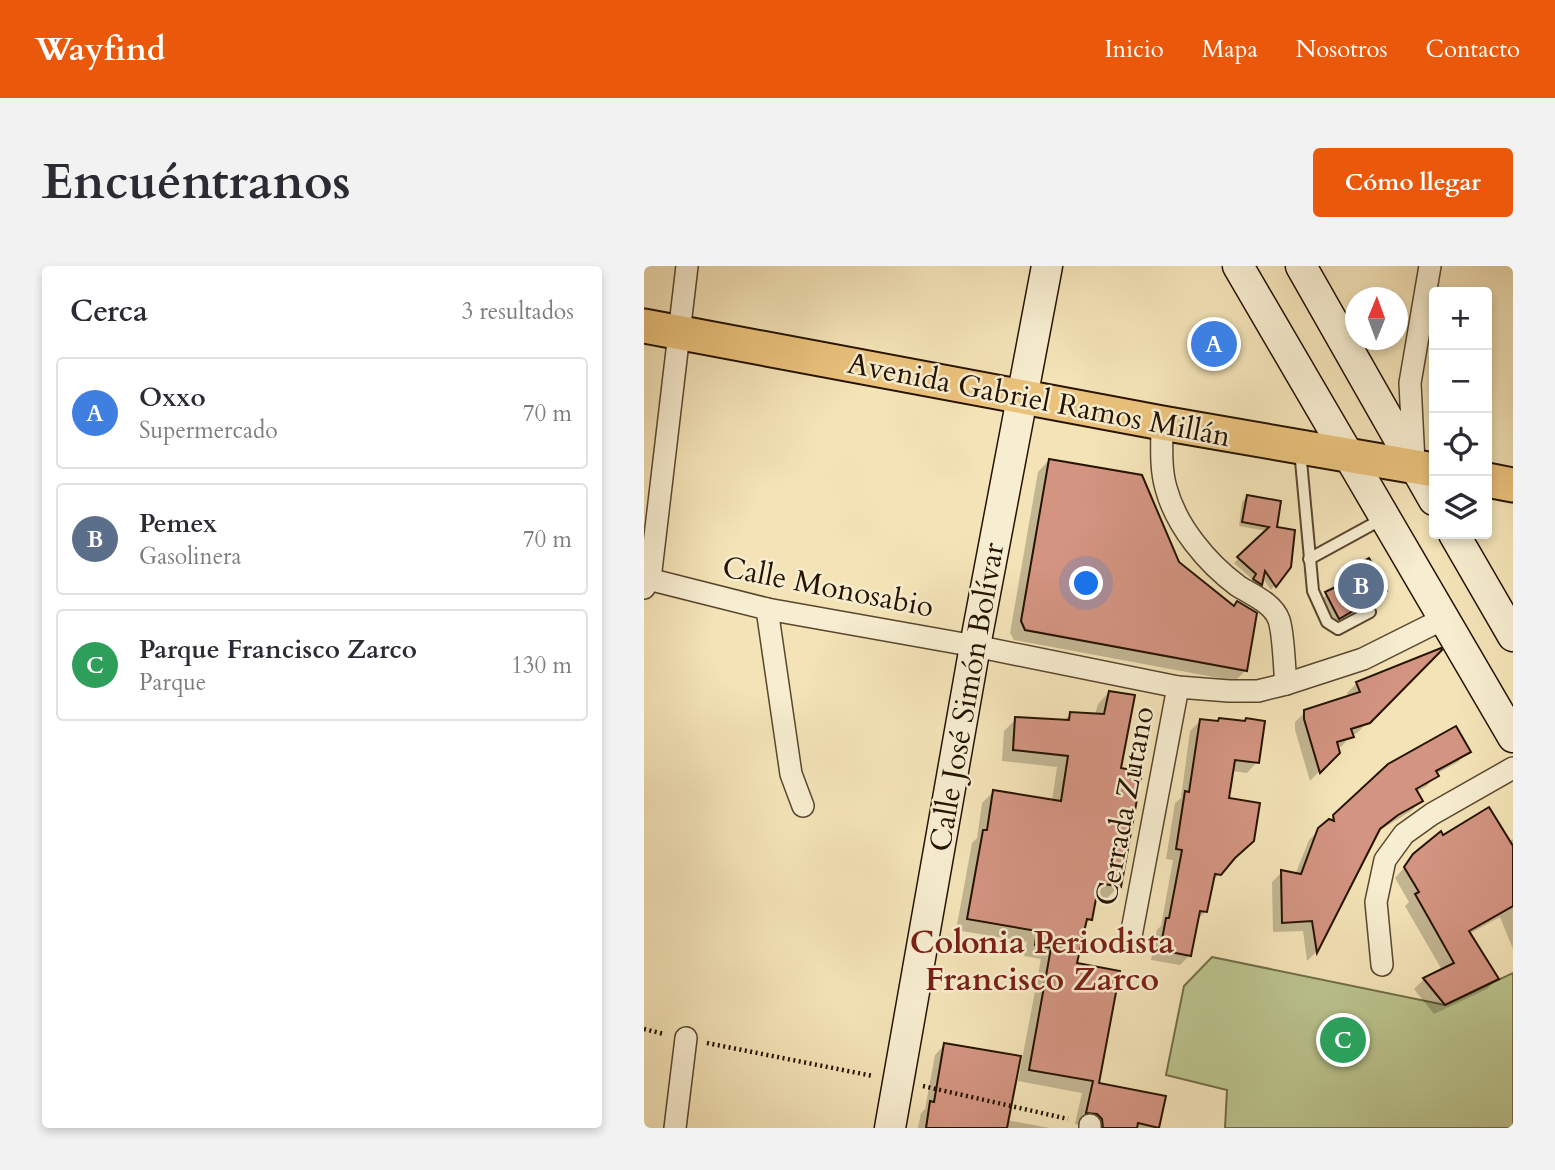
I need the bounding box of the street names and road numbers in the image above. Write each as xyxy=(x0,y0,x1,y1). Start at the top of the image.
street label: Avenida Gabriel Ramos Millán xyxy=(844,345,1234,455)
street label: Calle José Simón Bolívar xyxy=(920,539,1014,855)
street label: Calle Monosabio xyxy=(719,546,937,628)
street label: Cerrada Zutano xyxy=(1086,703,1164,909)

